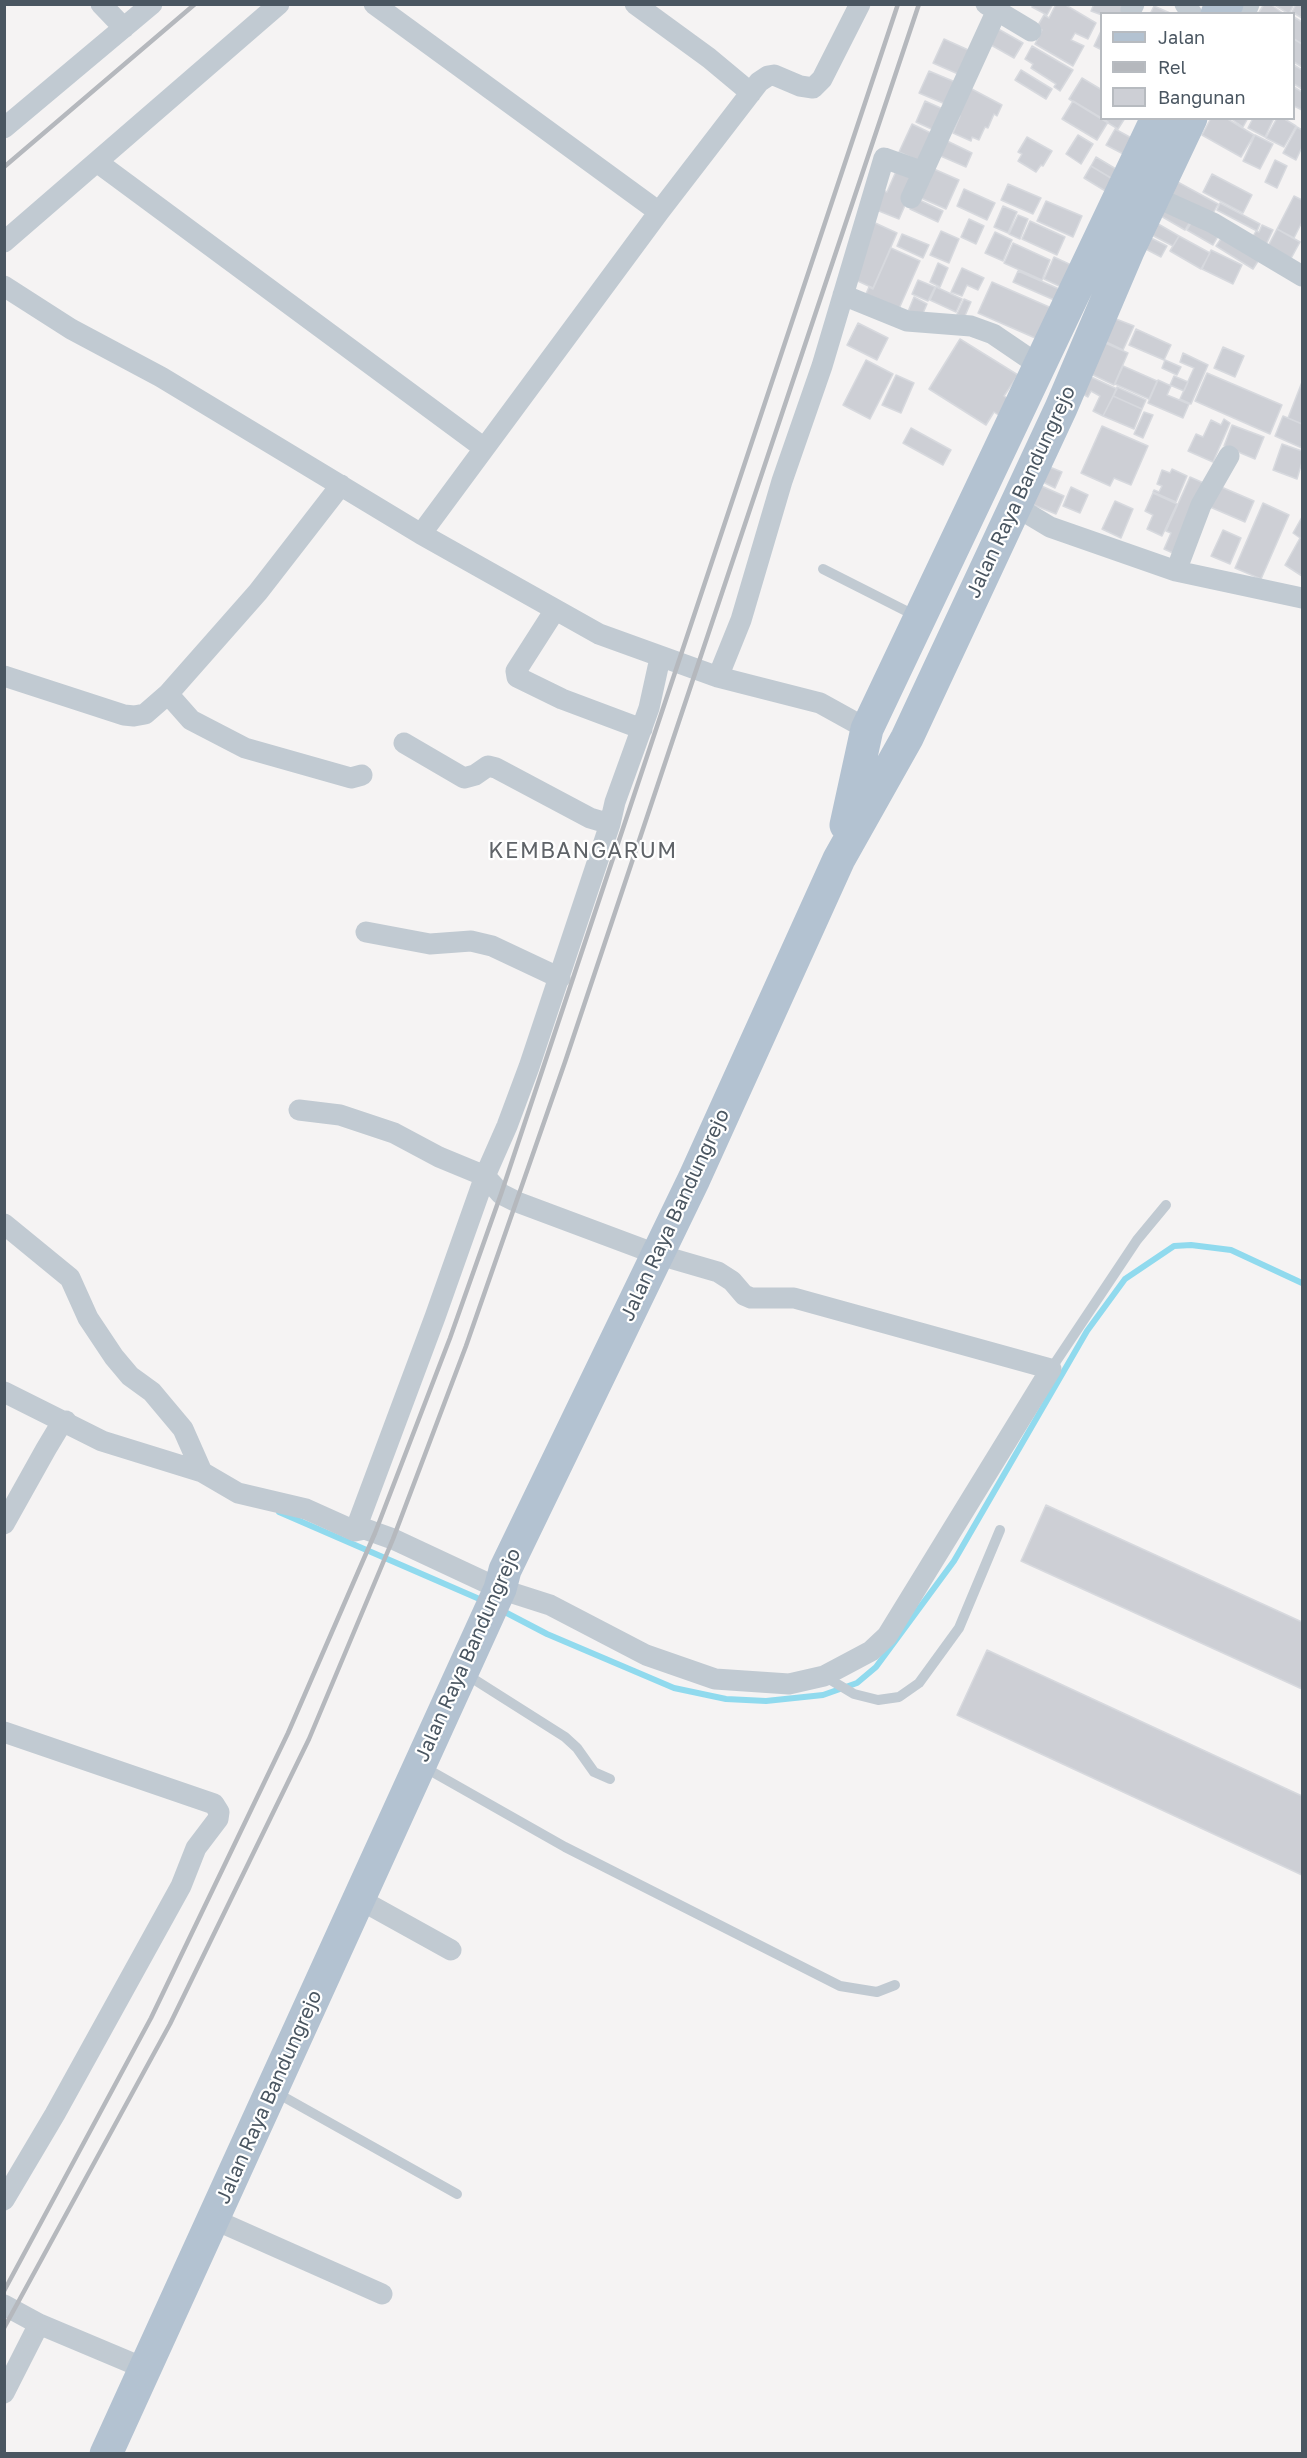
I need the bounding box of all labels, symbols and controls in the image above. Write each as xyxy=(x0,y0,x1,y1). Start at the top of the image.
legend xyxy=(1100,12,1295,120)
text: Jalan xyxy=(1158,26,1205,48)
text: Rel xyxy=(1158,56,1186,78)
text: Bangunan xyxy=(1158,86,1246,108)
street label: Jalan Raya Bandungrejo xyxy=(961,382,1081,602)
district label: KEMBANGARUM xyxy=(488,838,678,864)
street label: Jalan Raya Bandungrejo xyxy=(615,1105,735,1325)
street label: Jalan Raya Bandungrejo xyxy=(410,1545,526,1765)
street label: Jalan Raya Bandungrejo xyxy=(211,1987,327,2207)

